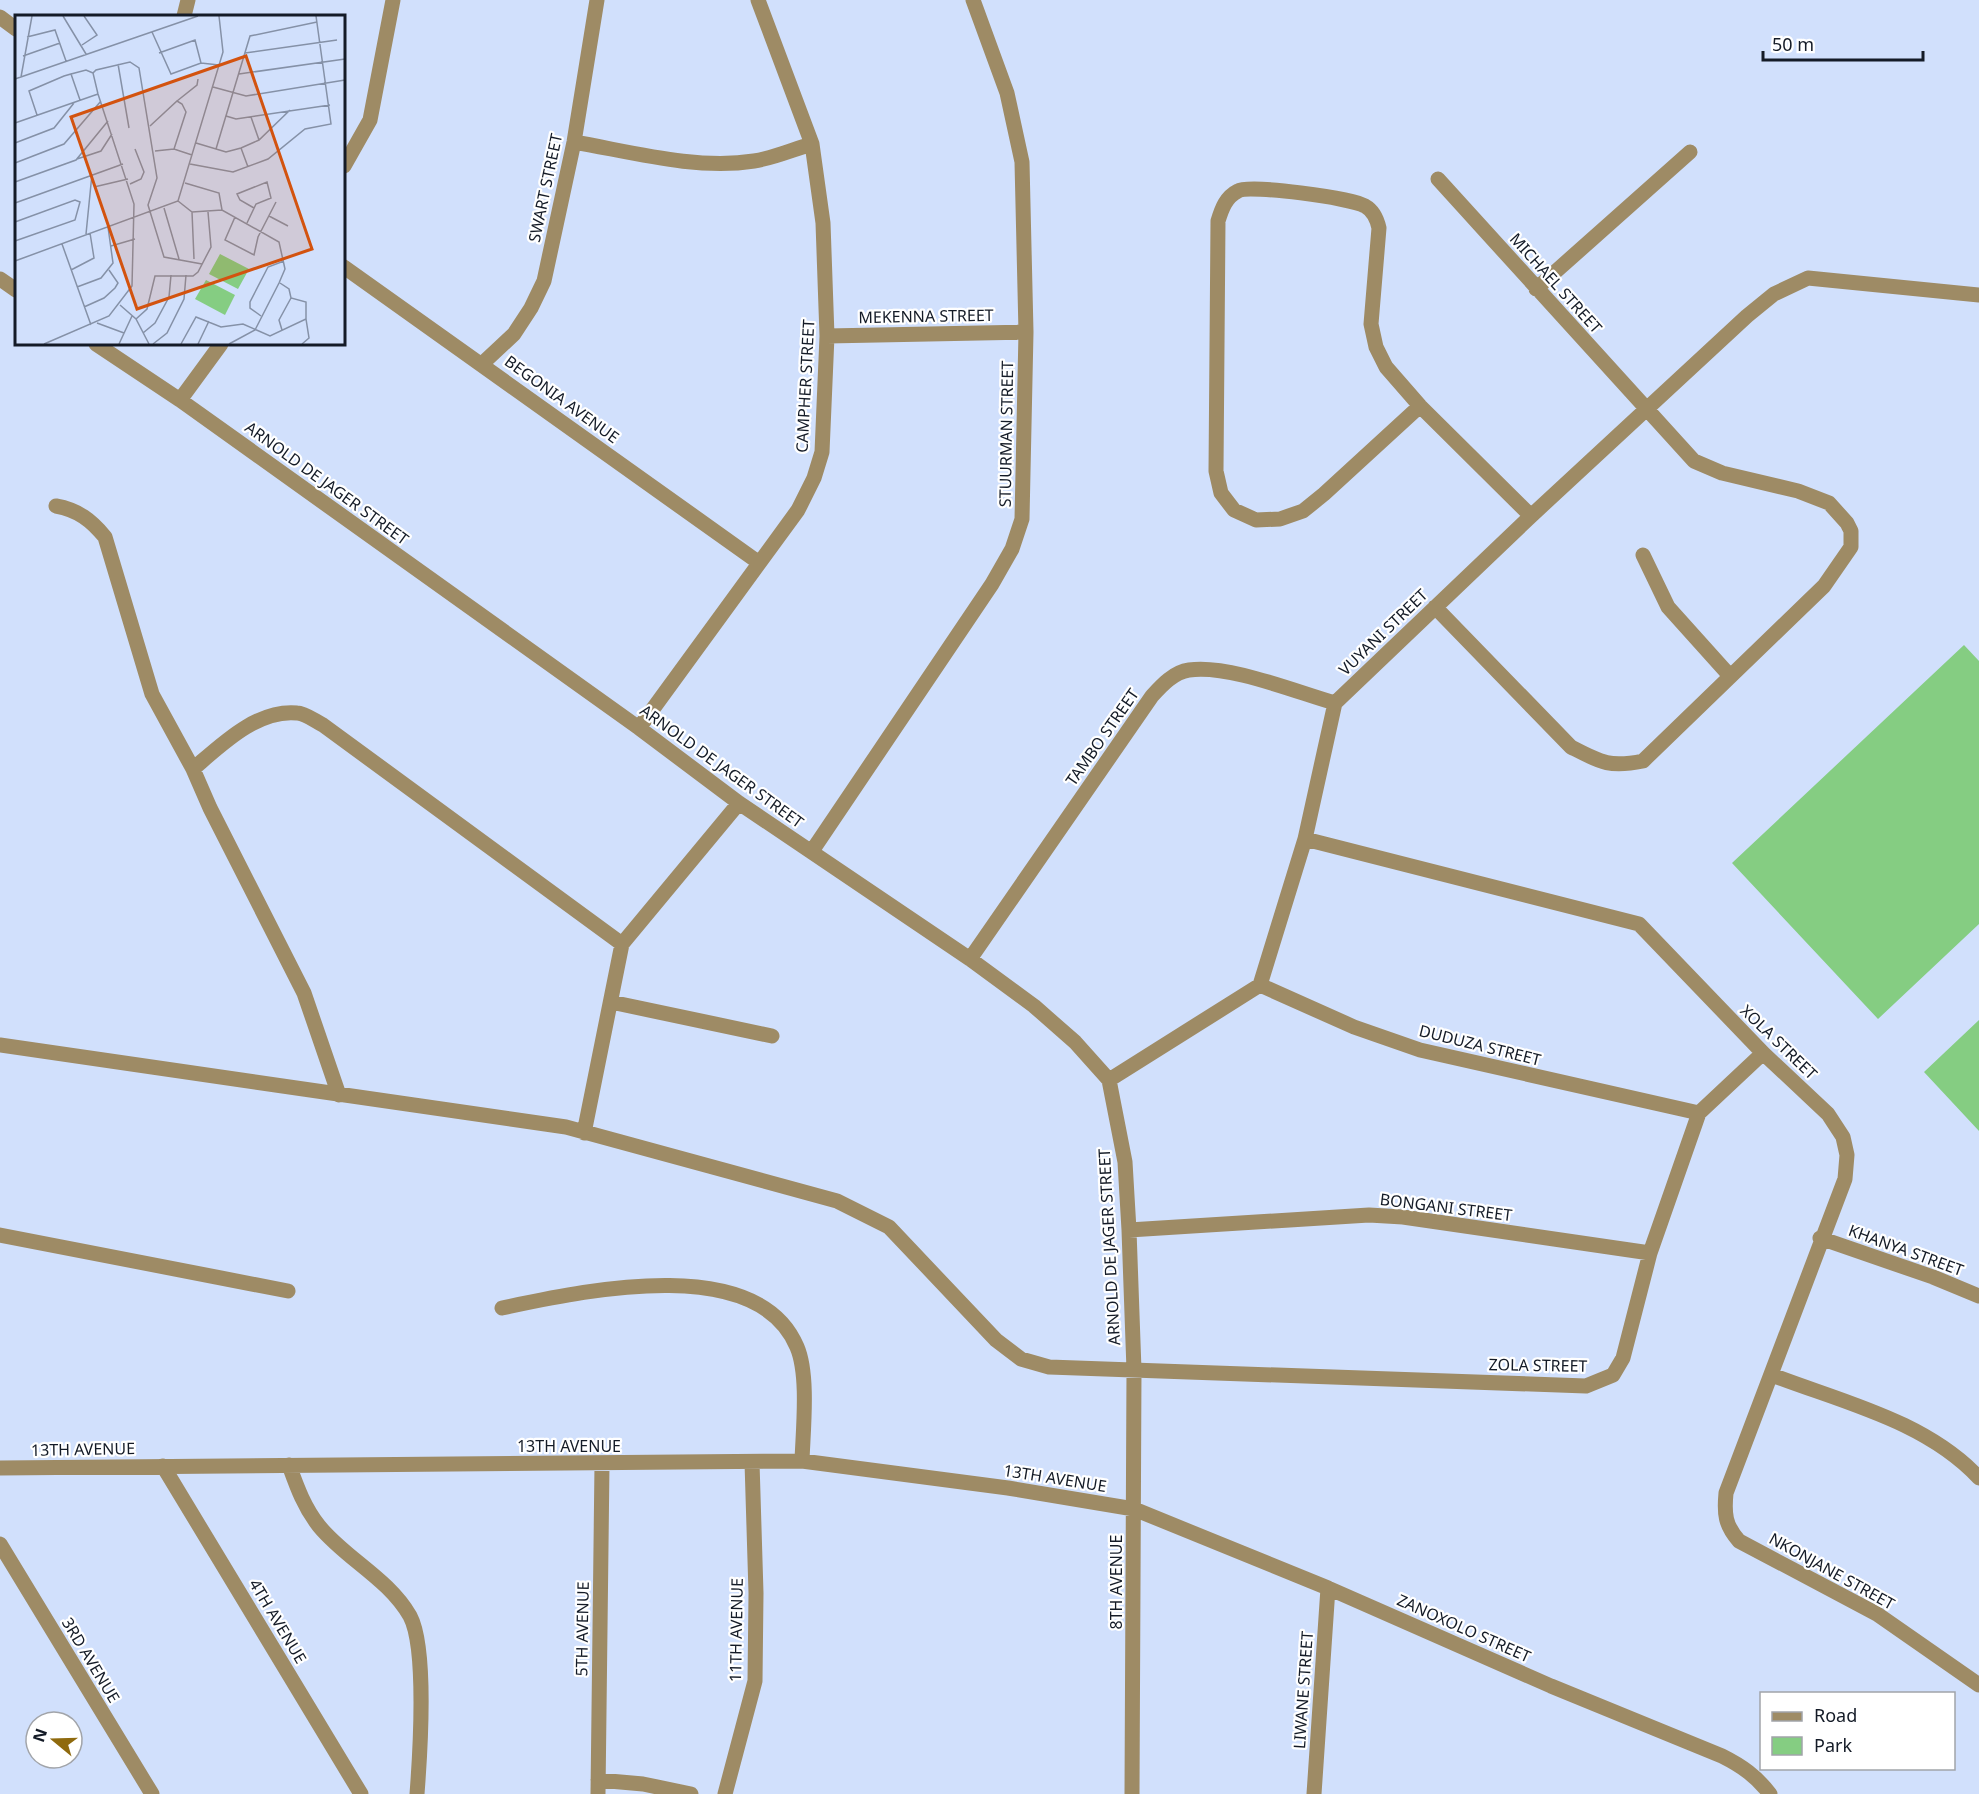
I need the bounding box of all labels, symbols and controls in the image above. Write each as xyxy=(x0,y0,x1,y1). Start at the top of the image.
inset map xyxy=(15,15,345,345)
scale bar xyxy=(1763,24,1924,62)
text: 50 m xyxy=(1772,32,1814,56)
street label: SWART STREET xyxy=(523,132,567,244)
street label: MICHAEL STREET xyxy=(1505,228,1607,338)
street label: MEKENNA STREET xyxy=(858,304,994,328)
street label: CAMPHER STREET xyxy=(791,319,819,453)
street label: BEGONIA AVENUE xyxy=(500,350,624,448)
street label: STUURMAN STREET xyxy=(994,361,1018,507)
street label: ARNOLD DE JAGER STREET xyxy=(241,416,413,550)
street label: VUYANI STREET xyxy=(1334,584,1432,680)
street label: TAMBO STREET xyxy=(1060,684,1144,790)
street label: ARNOLD DE JAGER STREET xyxy=(636,699,808,833)
street label: XOLA STREET xyxy=(1736,1000,1822,1084)
street label: DUDUZA STREET xyxy=(1417,1019,1543,1071)
street label: ARNOLD DE JAGER STREET xyxy=(1093,1148,1125,1346)
street label: BONGANI STREET xyxy=(1379,1188,1513,1226)
street label: KHANYA STREET xyxy=(1845,1219,1967,1281)
street label: ZOLA STREET xyxy=(1489,1353,1588,1377)
street label: 13TH AVENUE xyxy=(517,1435,621,1457)
street label: 13TH AVENUE xyxy=(31,1437,135,1461)
street label: 13TH AVENUE xyxy=(1002,1459,1108,1497)
street label: NKONJANE STREET xyxy=(1765,1527,1899,1615)
street label: 8TH AVENUE xyxy=(1105,1535,1127,1629)
street label: 4TH AVENUE xyxy=(244,1575,312,1667)
street label: 11TH AVENUE xyxy=(724,1578,748,1682)
street label: 5TH AVENUE xyxy=(570,1581,594,1677)
street label: ZANOXOLO STREET xyxy=(1394,1589,1534,1667)
street label: 3RD AVENUE xyxy=(57,1613,125,1707)
street label: LIWANE STREET xyxy=(1288,1630,1318,1750)
legend xyxy=(1760,1692,1955,1770)
text: Road xyxy=(1814,1703,1857,1727)
north arrow xyxy=(24,1710,84,1770)
text: N xyxy=(27,1725,52,1745)
text: Park xyxy=(1814,1733,1852,1757)

